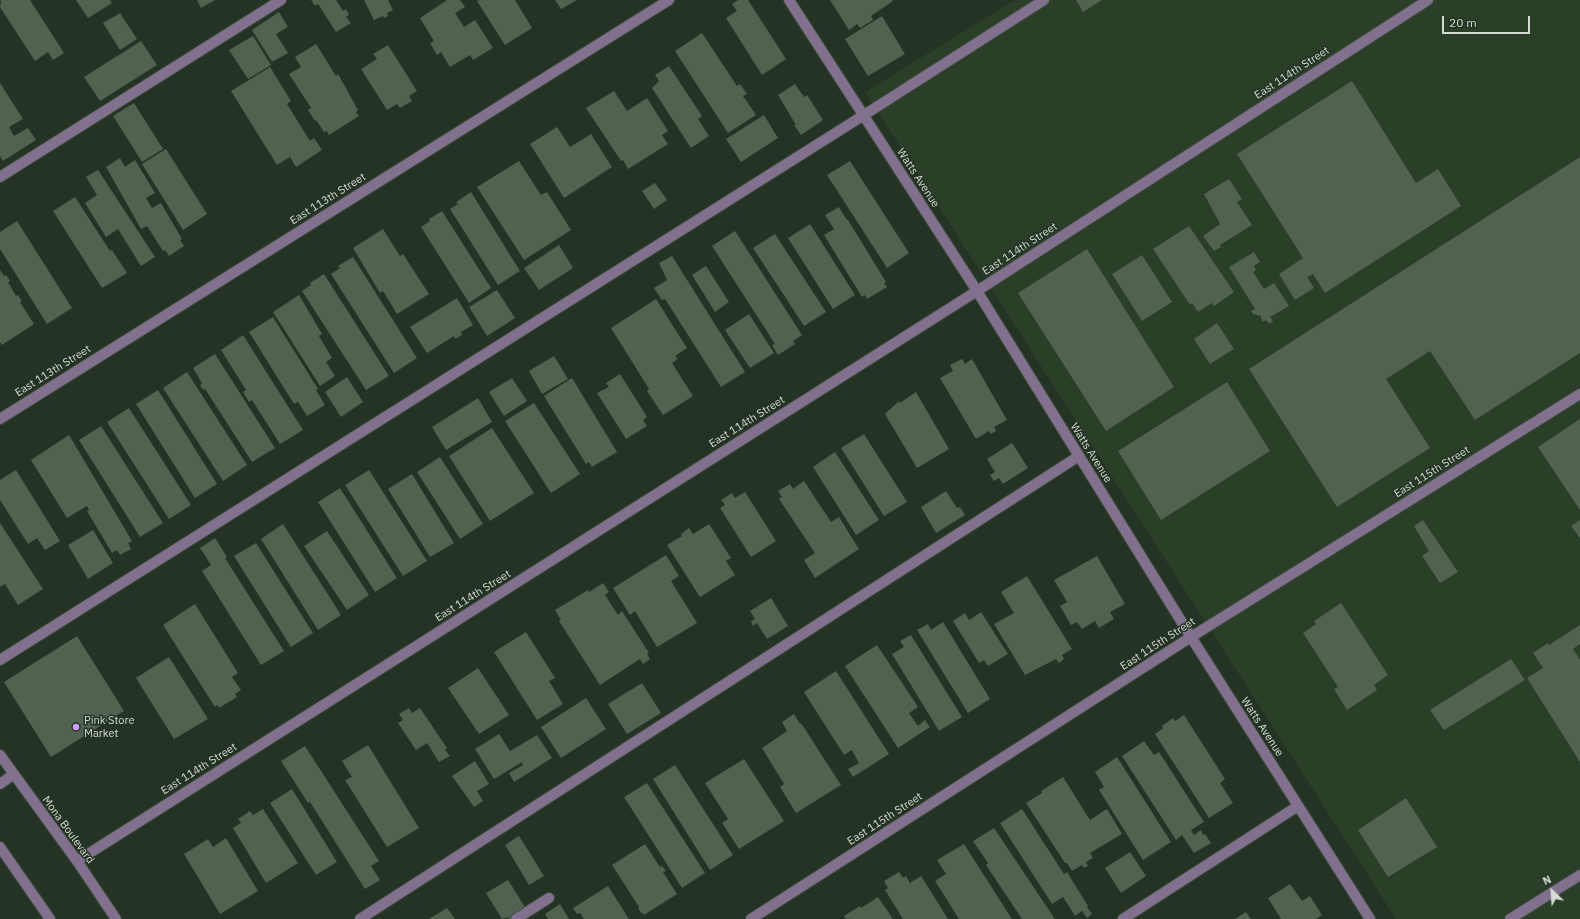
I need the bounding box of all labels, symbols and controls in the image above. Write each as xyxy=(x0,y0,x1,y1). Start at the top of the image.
scale bar xyxy=(1444,8,1532,34)
text: 20 m xyxy=(1449,15,1477,30)
street label: East 114th Street xyxy=(1252,44,1332,102)
street label: Watts Avenue xyxy=(894,146,942,210)
street label: East 113th Street xyxy=(288,170,368,228)
street label: East 114th Street xyxy=(980,220,1060,278)
street label: East 113th Street xyxy=(13,342,93,400)
street label: East 114th Street xyxy=(707,393,787,451)
street label: Watts Avenue xyxy=(1067,421,1115,485)
street label: East 115th Street xyxy=(1392,443,1472,501)
street label: East 114th Street xyxy=(433,567,513,625)
street label: East 115th Street xyxy=(1118,615,1198,673)
street label: Watts Avenue xyxy=(1238,695,1286,759)
place label: Pink Store Market xyxy=(84,714,134,740)
marker: Pink Store Market xyxy=(71,722,81,732)
street label: East 114th Street xyxy=(159,740,239,798)
street label: East 115th Street xyxy=(845,790,925,848)
street label: Mona Boulevard xyxy=(39,794,97,866)
north arrow xyxy=(1532,871,1572,911)
text: N xyxy=(1540,872,1553,888)

